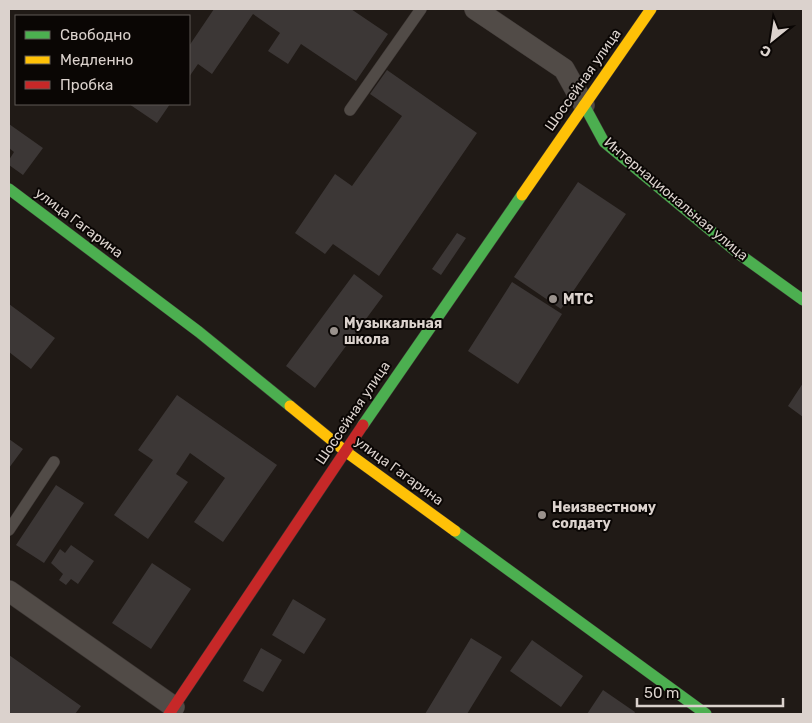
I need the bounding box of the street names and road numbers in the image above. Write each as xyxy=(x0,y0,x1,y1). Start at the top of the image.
street label: Шоссейная улица xyxy=(541,26,625,134)
street label: Интернациональная улица xyxy=(601,134,751,264)
street label: улица Гагарина xyxy=(32,184,126,262)
street label: Шоссейная улица xyxy=(312,358,394,468)
street label: улица Гагарина xyxy=(351,433,447,509)

